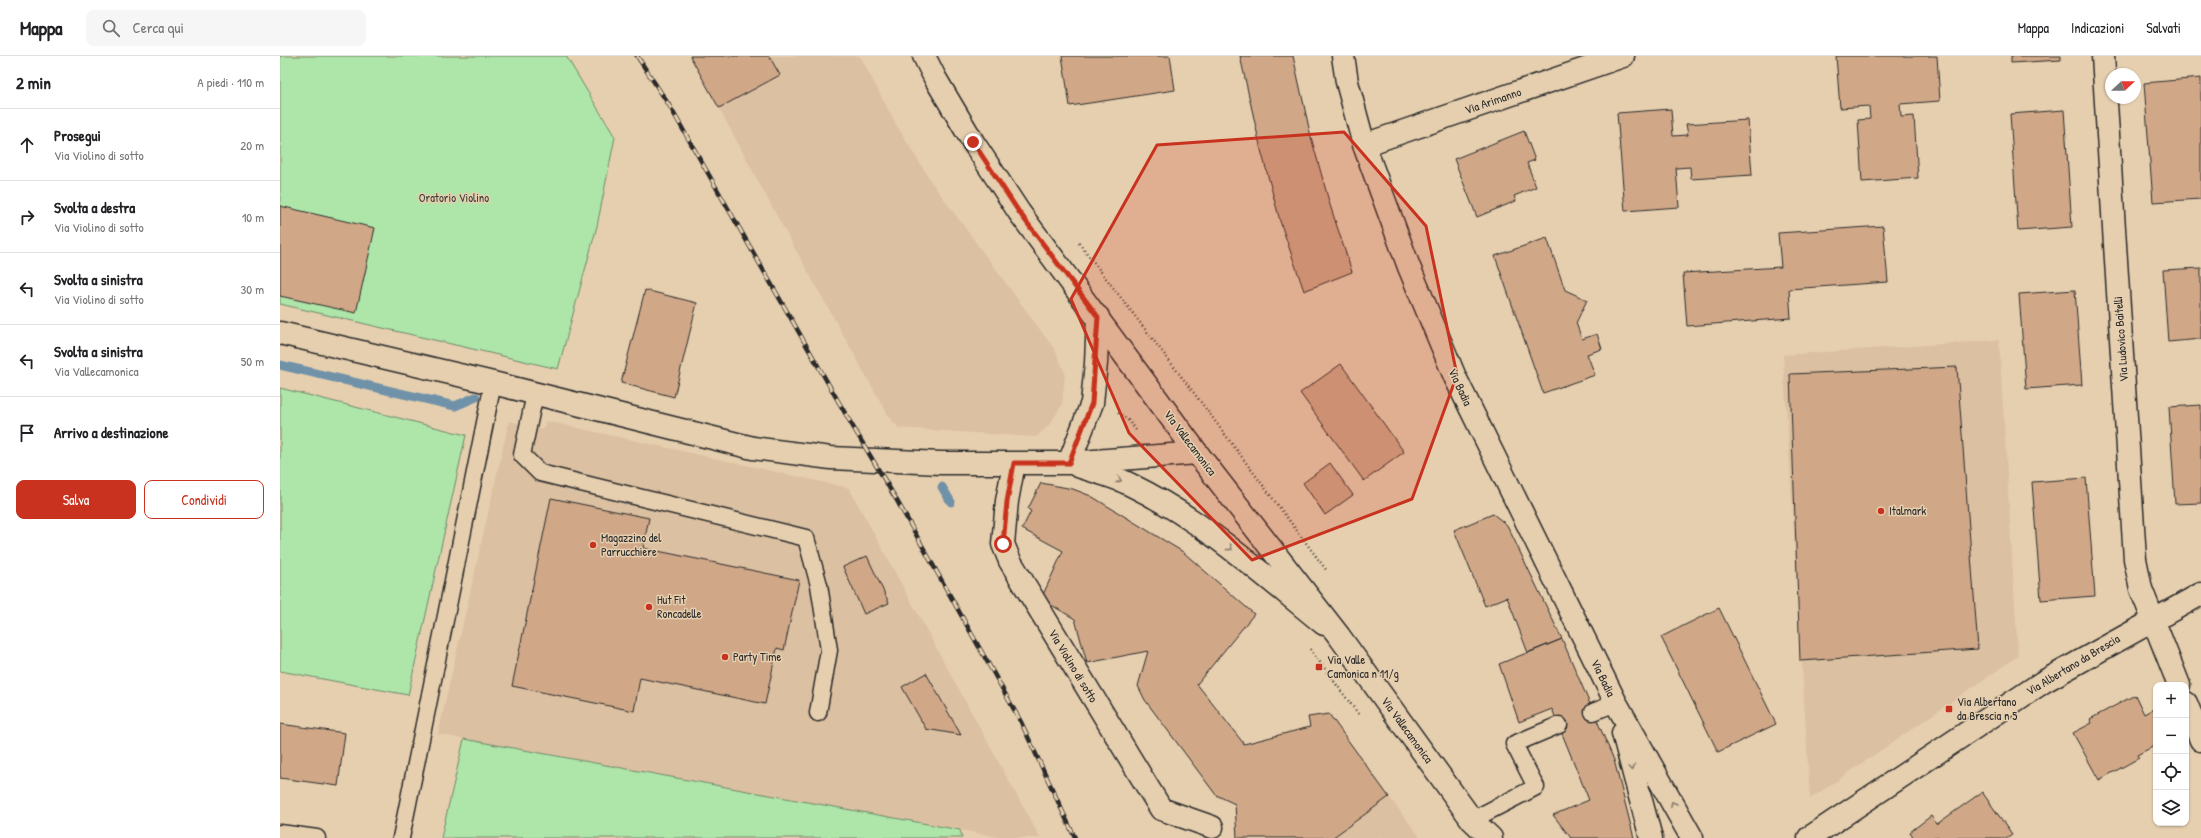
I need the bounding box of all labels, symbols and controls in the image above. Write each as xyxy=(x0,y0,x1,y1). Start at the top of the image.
search box xyxy=(86,10,366,46)
text: Mappa xyxy=(20,15,62,41)
icon: search xyxy=(100,17,122,39)
text: Cerca qui xyxy=(132,17,184,38)
text: Mappa xyxy=(2018,18,2049,37)
text: Indicazioni xyxy=(2071,18,2124,37)
text: Salvati xyxy=(2146,18,2181,37)
north arrow xyxy=(2105,68,2141,104)
text: 2 min xyxy=(16,71,51,94)
text: A piedi · 110 m xyxy=(197,73,264,91)
street label: Via Arimanno xyxy=(1462,83,1523,118)
text: Prosegui xyxy=(54,125,101,146)
route end xyxy=(964,133,982,151)
icon: ahead xyxy=(16,134,38,156)
text: 20 m xyxy=(240,136,264,154)
text: Via Violino di sotto xyxy=(54,146,144,164)
park label: Oratorio Violino xyxy=(419,189,489,206)
text: Svolta a destra xyxy=(54,197,135,218)
icon: right xyxy=(16,206,38,228)
text: 10 m xyxy=(242,208,264,226)
text: Via Violino di sotto xyxy=(54,218,144,236)
text: Svolta a sinistra xyxy=(54,269,143,290)
icon: left xyxy=(16,278,38,300)
text: 30 m xyxy=(241,280,264,298)
text: Via Violino di sotto xyxy=(54,290,144,308)
street label: Via Ludovico Baitelli xyxy=(2109,296,2132,382)
text: Svolta a sinistra xyxy=(54,341,143,362)
icon: left xyxy=(16,350,38,372)
text: 50 m xyxy=(241,352,264,370)
text: Via Vallecamonica xyxy=(54,362,139,380)
street label: Via Badia xyxy=(1444,365,1477,409)
street label: Via Vallecamonica xyxy=(1160,406,1221,479)
icon: arrive xyxy=(16,422,38,444)
text: Arrivo a destinazione xyxy=(54,422,168,443)
one-way arrow xyxy=(1115,476,1122,484)
button: Salva xyxy=(16,480,136,519)
button: Condividi xyxy=(144,480,264,519)
place label: Italmark xyxy=(1889,502,1926,519)
marker: Italmark xyxy=(1876,506,1886,516)
place label: Magazzino del Parrucchiere xyxy=(601,529,662,560)
route start xyxy=(994,535,1012,553)
marker: Magazzino del Parrucchiere xyxy=(588,540,598,550)
one-way arrow xyxy=(1225,543,1232,550)
place label: Hut Fit Roncadelle xyxy=(657,591,702,622)
marker: Hut Fit Roncadelle xyxy=(644,602,654,612)
street label: Via Violino di sotto xyxy=(1045,626,1102,706)
street label: Via Albertano da Brescia xyxy=(2023,630,2123,699)
place label: Party Time xyxy=(733,648,782,665)
place label: Via Valle Camonica n 11/g xyxy=(1327,651,1399,682)
marker: Party Time xyxy=(720,652,730,662)
street label: Via Badia xyxy=(1587,656,1620,700)
marker: Via Valle Camonica n 11/g xyxy=(1314,662,1324,672)
map controls xyxy=(2153,682,2189,826)
button: + xyxy=(2153,682,2189,718)
street label: Via Vallecamonica xyxy=(1378,693,1437,767)
place label: Via Albertano da Brescia n 5 xyxy=(1957,693,2017,724)
marker: Via Albertano da Brescia n 5 xyxy=(1944,704,1954,714)
button: − xyxy=(2153,718,2189,754)
button: locate xyxy=(2153,754,2189,790)
one-way arrow xyxy=(1628,764,1636,771)
button: layers xyxy=(2153,790,2189,826)
one-way arrow xyxy=(1670,801,1677,808)

